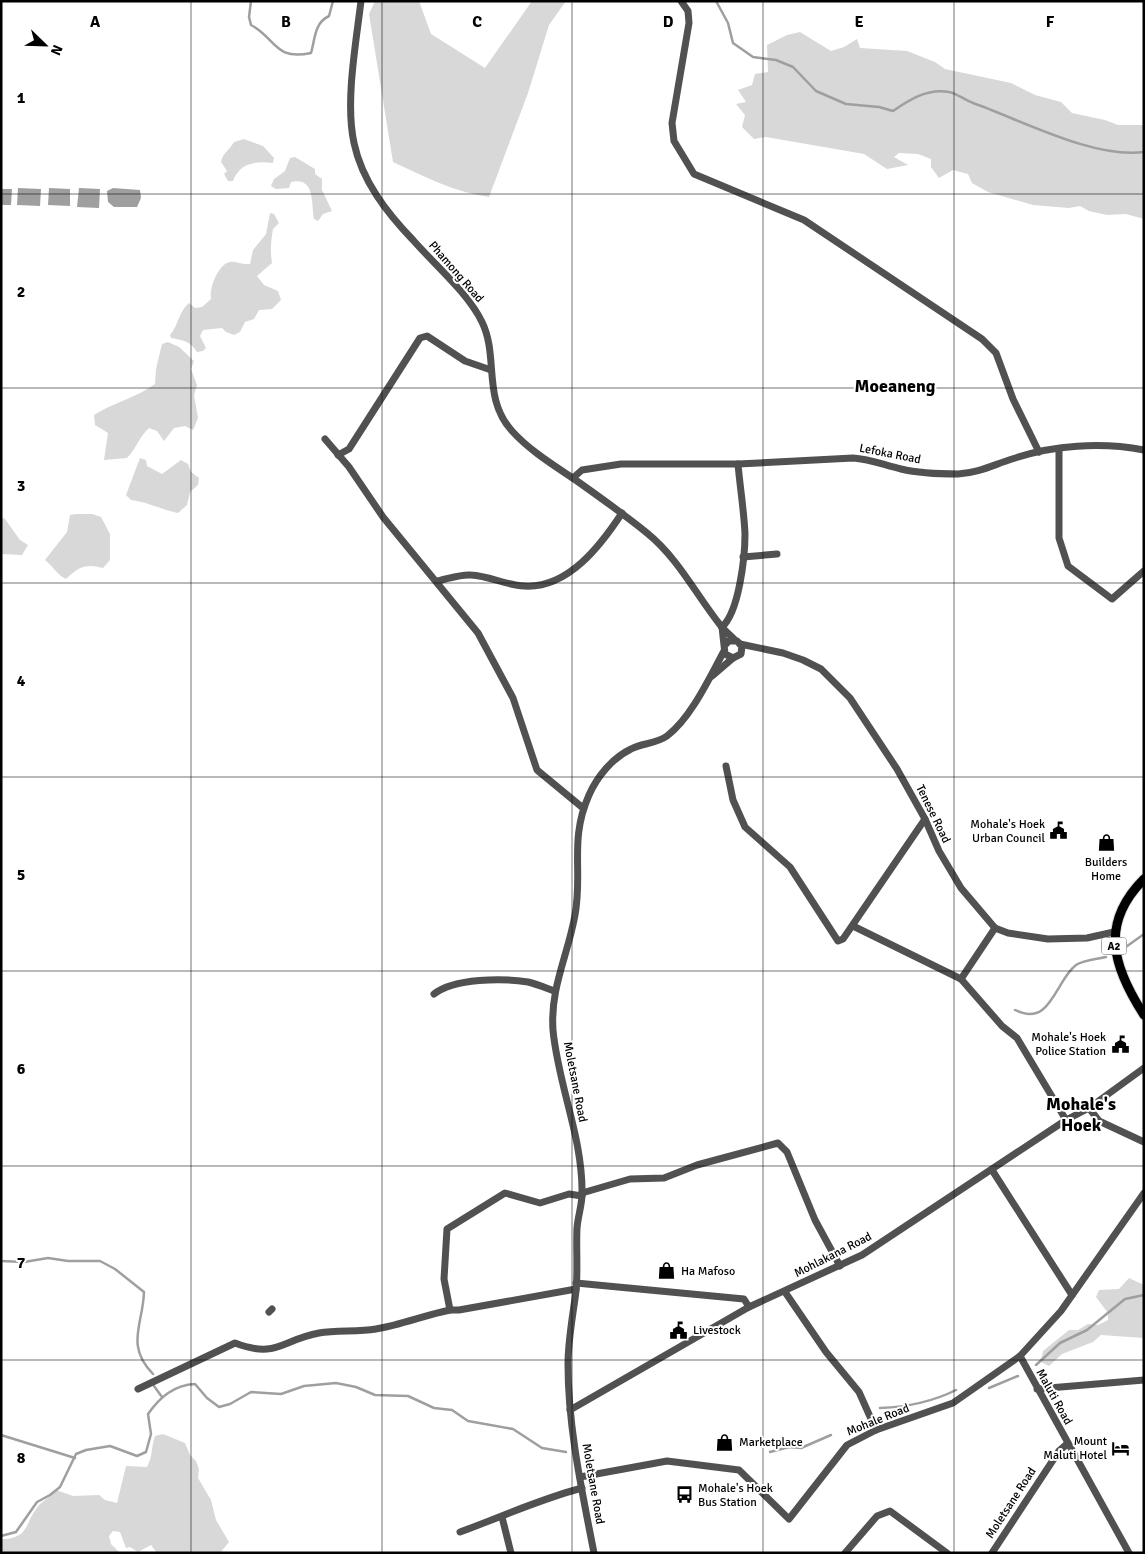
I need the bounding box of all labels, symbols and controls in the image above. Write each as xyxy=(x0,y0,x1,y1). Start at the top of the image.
text: A xyxy=(90,12,101,32)
text: B xyxy=(281,12,291,32)
text: C xyxy=(472,12,482,32)
text: D xyxy=(663,12,674,32)
text: E xyxy=(854,12,864,32)
text: F xyxy=(1046,12,1055,32)
north arrow xyxy=(20,20,70,70)
text: N xyxy=(47,42,66,58)
text: 1 xyxy=(17,88,26,108)
street label: Phamong Road xyxy=(425,238,487,306)
text: 2 xyxy=(17,282,25,302)
district label: Moeaneng xyxy=(855,375,936,397)
street label: Lefoka Road xyxy=(858,441,922,467)
text: 3 xyxy=(17,476,25,496)
text: 4 xyxy=(17,671,26,691)
street label: Tenese Road xyxy=(912,782,954,846)
place label: Mohale's Hoek Urban Council xyxy=(970,817,1045,846)
public building icon: Mohale's Hoek Urban Council xyxy=(1049,821,1069,841)
shop icon: Builders Home xyxy=(1096,833,1116,853)
place label: Builders Home xyxy=(1085,855,1127,884)
text: 5 xyxy=(17,865,25,885)
road number: A2 xyxy=(1102,938,1126,954)
place label: Mohale's Hoek Police Station xyxy=(1031,1030,1106,1059)
public building icon: Mohale's Hoek Police Station xyxy=(1110,1034,1130,1054)
street label: Moletsane Road xyxy=(560,1040,590,1124)
text: 6 xyxy=(17,1059,26,1079)
district label: Mohale's Hoek xyxy=(1046,1093,1116,1136)
street label: Mohlakana Road xyxy=(792,1229,874,1281)
text: 7 xyxy=(17,1253,26,1273)
shop icon: Ha Mafoso xyxy=(657,1261,677,1281)
place label: Ha Mafoso xyxy=(681,1264,735,1279)
public building icon: Livestock xyxy=(669,1320,689,1340)
place label: Livestock xyxy=(693,1323,741,1338)
street label: Maluti Road xyxy=(1033,1366,1075,1428)
street label: Mohale Road xyxy=(844,1401,912,1439)
shop icon: Marketplace xyxy=(715,1432,735,1452)
place label: Mount Maluti Hotel xyxy=(1043,1434,1107,1463)
place label: Marketplace xyxy=(739,1435,803,1450)
hotel icon: Mount Maluti Hotel xyxy=(1111,1438,1131,1458)
street label: Moletsane Road xyxy=(579,1442,607,1526)
text: 8 xyxy=(17,1448,26,1468)
street label: Moletsane Road xyxy=(982,1465,1040,1541)
place label: Mohale's Hoek Bus Station xyxy=(698,1481,773,1510)
bus stop icon: Mohale's Hoek Bus Station xyxy=(674,1485,694,1505)

